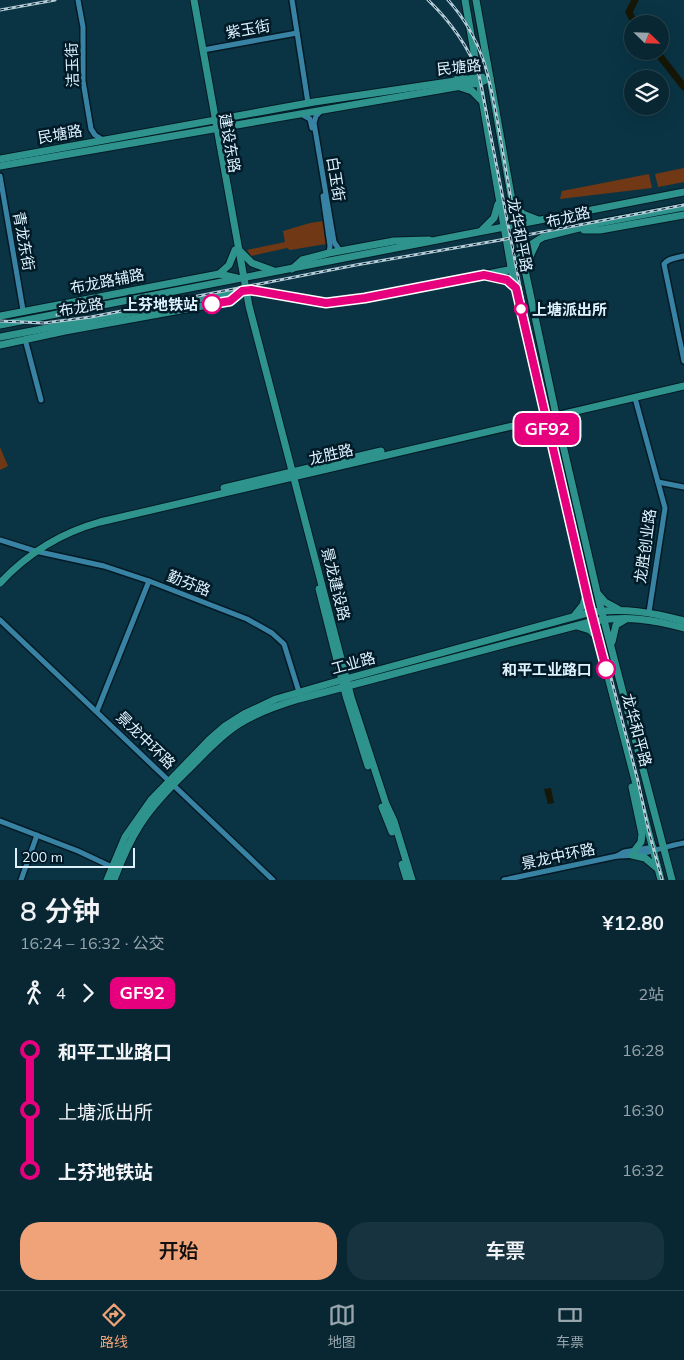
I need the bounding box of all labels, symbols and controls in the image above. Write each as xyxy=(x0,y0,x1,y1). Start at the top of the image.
north arrow xyxy=(624,15,669,60)
map controls xyxy=(624,15,669,115)
street label: 紫玉街 xyxy=(224,16,272,42)
street label: 洁玉街 xyxy=(62,42,82,88)
street label: 民塘路 xyxy=(436,55,482,79)
button: layers xyxy=(624,70,669,115)
street label: 建设东路 xyxy=(215,112,245,174)
street label: 民塘路 xyxy=(36,121,84,147)
street label: 白玉街 xyxy=(323,155,349,203)
street label: 龙华和平路 xyxy=(504,196,536,274)
street label: 布龙路 xyxy=(544,202,592,232)
street label: 青龙东街 xyxy=(9,210,39,272)
street label: 布龙路辅路 xyxy=(68,265,146,297)
street label: 布龙路 xyxy=(57,294,105,320)
marker: 上芬地铁站 xyxy=(202,294,222,314)
place label: 上芬地铁站 xyxy=(123,295,198,314)
place label: 上塘派出所 xyxy=(532,300,607,319)
marker: 上塘派出所 xyxy=(514,302,528,316)
line badge: GF92 xyxy=(512,413,582,445)
text: GF92 xyxy=(524,417,570,440)
street label: 龙胜路 xyxy=(307,440,355,468)
street label: 龙胜创业路 xyxy=(630,508,660,584)
street label: 景龙建设路 xyxy=(318,545,354,623)
street label: 勤芬路 xyxy=(165,566,213,600)
street label: 工业路 xyxy=(329,648,377,678)
marker: 和平工业路口 xyxy=(596,659,616,679)
place label: 和平工业路口 xyxy=(502,660,592,679)
street label: 龙华和平路 xyxy=(618,691,656,769)
street label: 景龙中环路 xyxy=(112,707,180,773)
street label: 景龙中环路 xyxy=(519,839,597,873)
scale bar xyxy=(15,845,135,868)
text: 200 m xyxy=(22,848,63,866)
text: 8 分钟 xyxy=(20,893,100,928)
text: ¥12.80 xyxy=(602,911,664,935)
text: 16:24 – 16:32 · 公交 xyxy=(20,933,165,953)
icon: walk xyxy=(20,979,48,1007)
icon: forward xyxy=(74,979,102,1007)
text: GF92 xyxy=(120,981,165,1004)
text: 4 xyxy=(56,983,66,1003)
text: 2站 xyxy=(638,984,664,1004)
text: 和平工业路口 xyxy=(58,1040,172,1064)
text: 16:28 xyxy=(622,1040,664,1060)
text: 上塘派出所 xyxy=(58,1100,153,1124)
text: 16:30 xyxy=(622,1100,664,1120)
text: 上芬地铁站 xyxy=(58,1160,153,1184)
text: 16:32 xyxy=(622,1160,664,1180)
button: 开始 xyxy=(20,1222,337,1280)
button: 车票 xyxy=(347,1222,664,1280)
tab: 路线 xyxy=(100,1301,128,1351)
tab: 地图 xyxy=(328,1301,356,1351)
tab: 车票 xyxy=(556,1301,584,1351)

